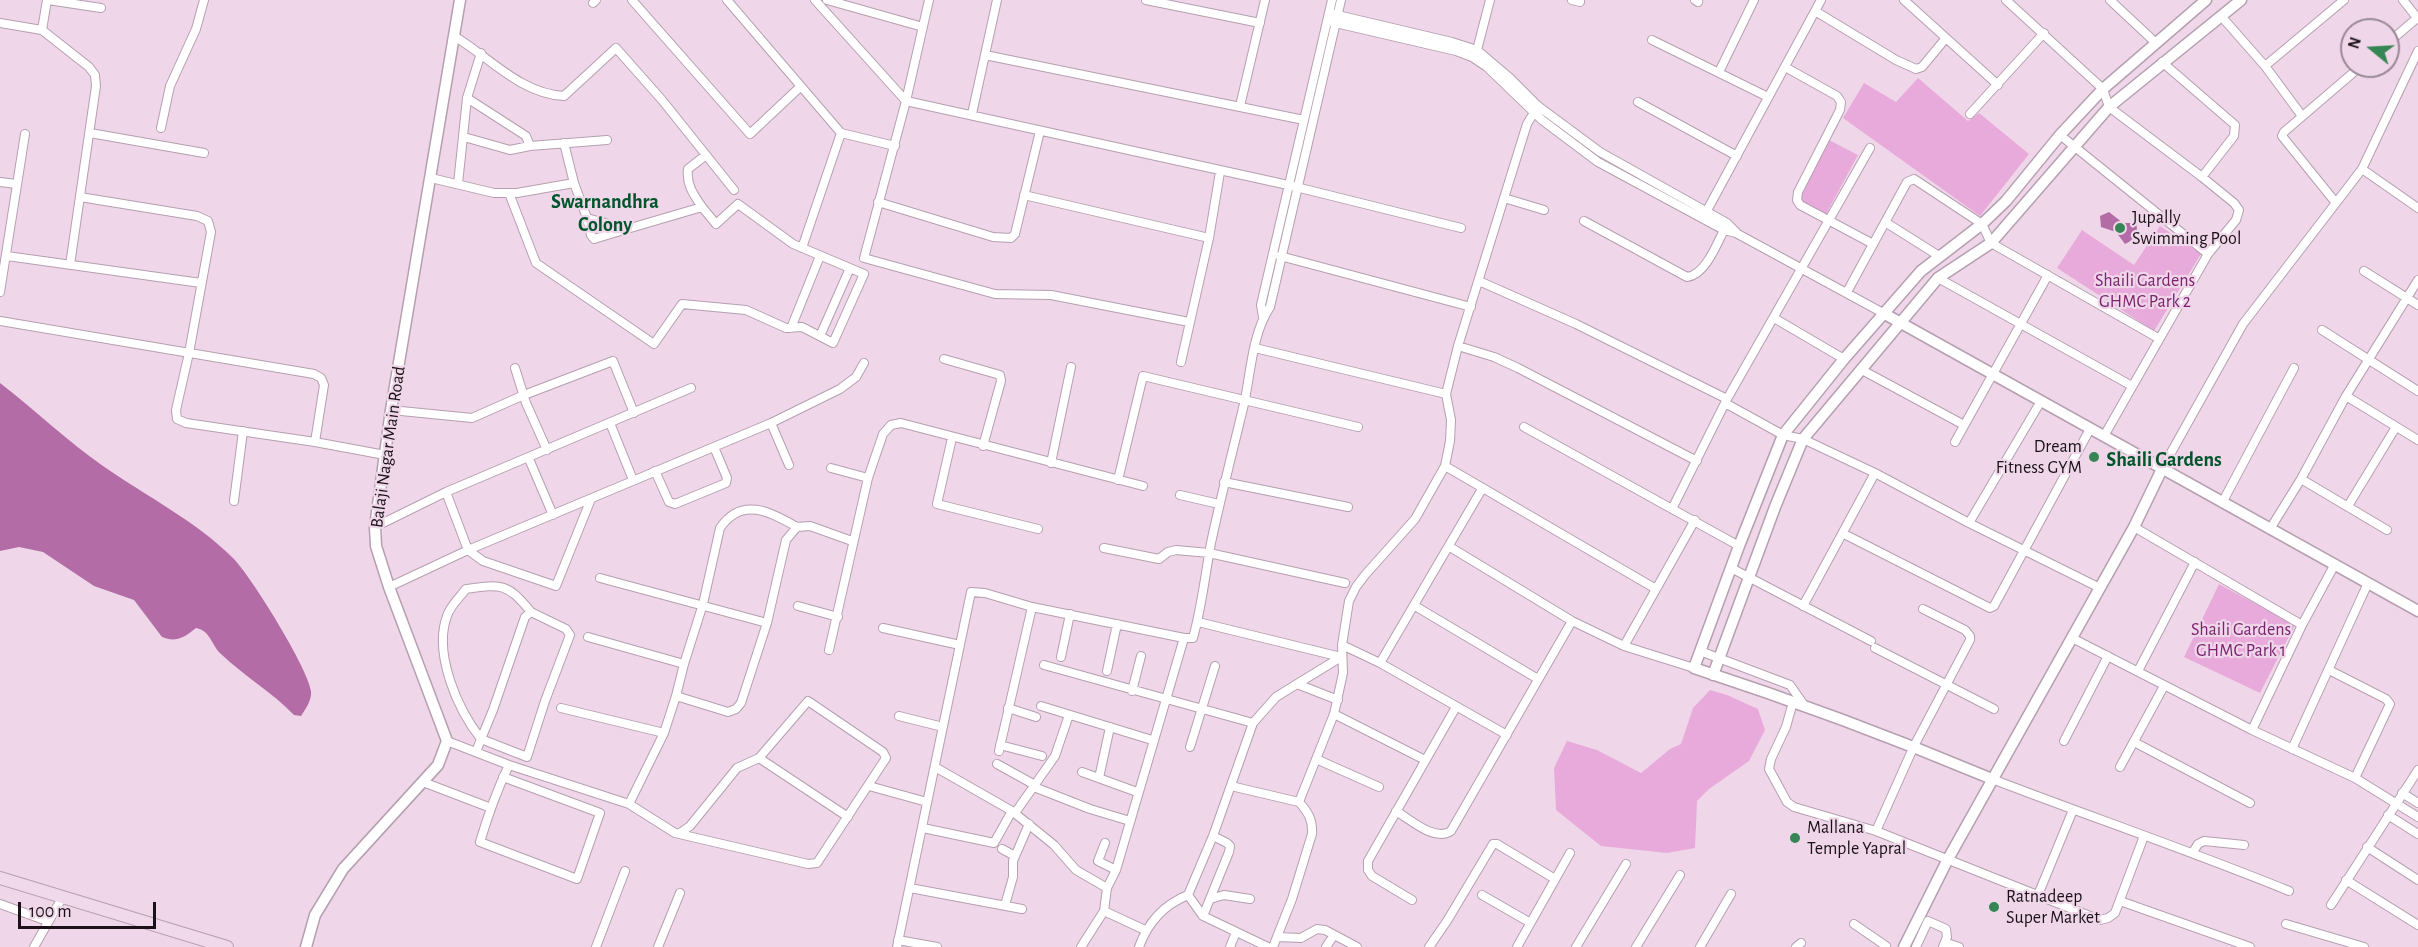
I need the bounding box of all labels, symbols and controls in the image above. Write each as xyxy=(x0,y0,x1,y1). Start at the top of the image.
north arrow xyxy=(2340,18,2400,78)
text: N xyxy=(2345,35,2364,51)
district label: Swarnandhra Colony xyxy=(551,190,659,237)
place label: Jupally Swimming Pool xyxy=(2132,207,2241,250)
marker: Jupally Swimming Pool xyxy=(2113,221,2127,235)
park label: Shaili Gardens GHMC Park 2 xyxy=(2095,270,2195,312)
street label: Balaji Nagar Main Road xyxy=(366,365,410,529)
place label: Dream Fitness GYM xyxy=(1996,436,2082,478)
district label: Shaili Gardens xyxy=(2106,448,2222,472)
marker: Dream Fitness GYM xyxy=(2087,450,2101,464)
park label: Shaili Gardens GHMC Park 1 xyxy=(2191,619,2291,662)
place label: Mallana Temple Yapral xyxy=(1807,817,1906,860)
marker: Mallana Temple Yapral xyxy=(1788,831,1802,845)
place label: Ratnadeep Super Market xyxy=(2006,886,2100,928)
scale bar xyxy=(21,890,159,928)
marker: Ratnadeep Super Market xyxy=(1987,900,2001,914)
text: 100 m xyxy=(29,903,72,921)

